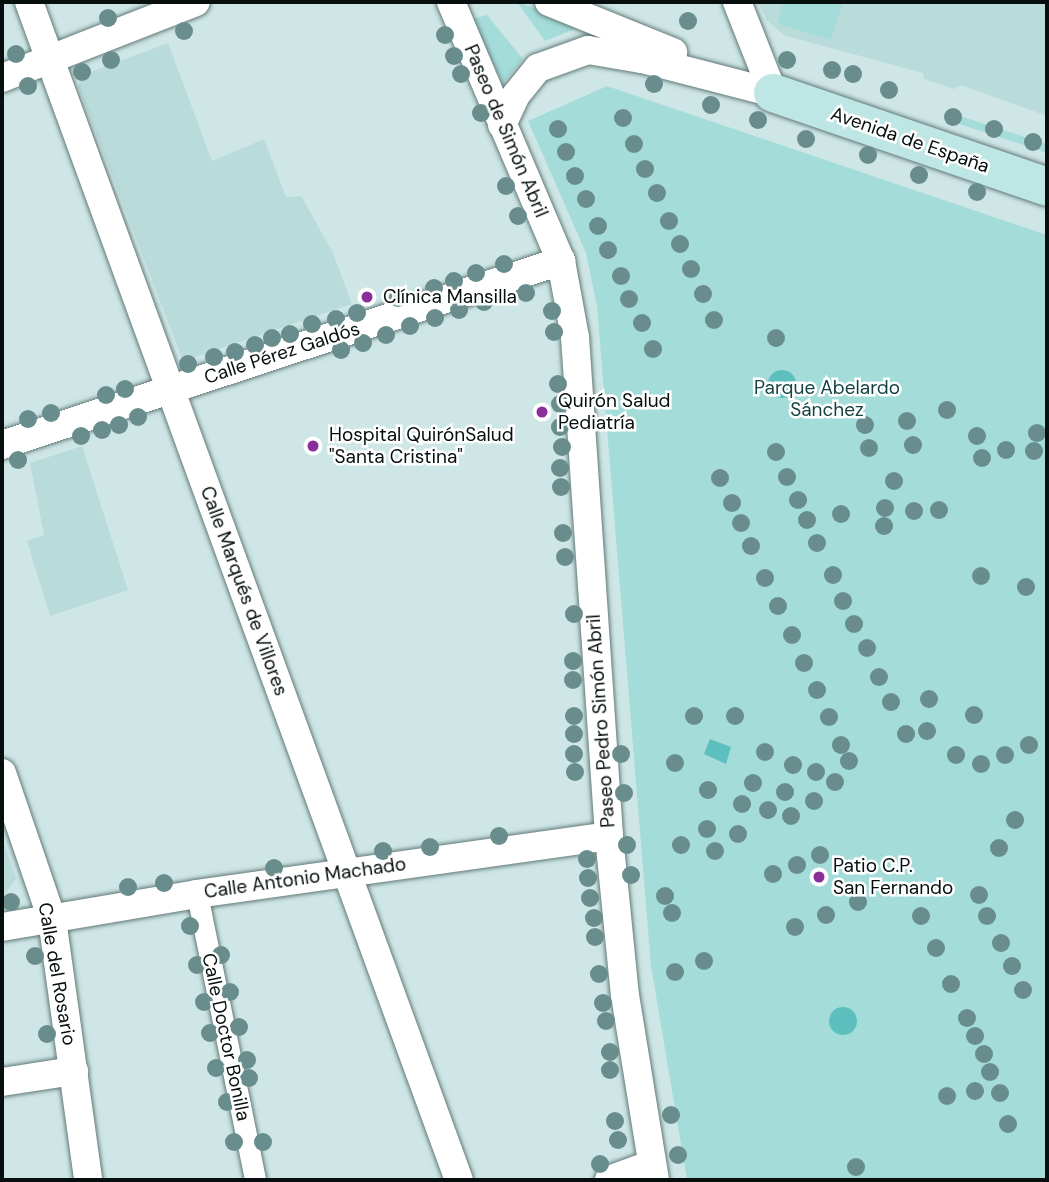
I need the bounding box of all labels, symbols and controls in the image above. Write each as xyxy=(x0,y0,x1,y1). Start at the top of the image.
street label: Paseo de Simón Abril xyxy=(459,41,553,221)
street label: Avenida de España xyxy=(828,102,992,178)
place label: Clínica Mansilla xyxy=(383,286,517,308)
marker: Clínica Mansilla xyxy=(357,287,377,307)
street label: Calle Pérez Galdós xyxy=(201,317,363,389)
park label: Parque Abelardo Sánchez xyxy=(754,377,900,421)
place label: Quirón Salud Pediatría xyxy=(558,390,670,434)
marker: Quirón Salud Pediatría xyxy=(532,402,552,422)
place label: Hospital QuirónSalud "Santa Cristina" xyxy=(329,424,514,468)
marker: Hospital QuirónSalud "Santa Cristina" xyxy=(303,436,323,456)
street label: Calle Marqués de Villores xyxy=(195,483,293,699)
street label: Paseo Pedro Simón Abril xyxy=(582,614,620,828)
street label: Calle Antonio Machado xyxy=(203,853,407,903)
place label: Patio C.P. San Fernando xyxy=(833,855,953,899)
marker: Patio C.P. San Fernando xyxy=(811,869,827,885)
street label: Calle del Rosario xyxy=(33,901,81,1047)
street label: Calle Doctor Bonilla xyxy=(197,951,255,1123)

